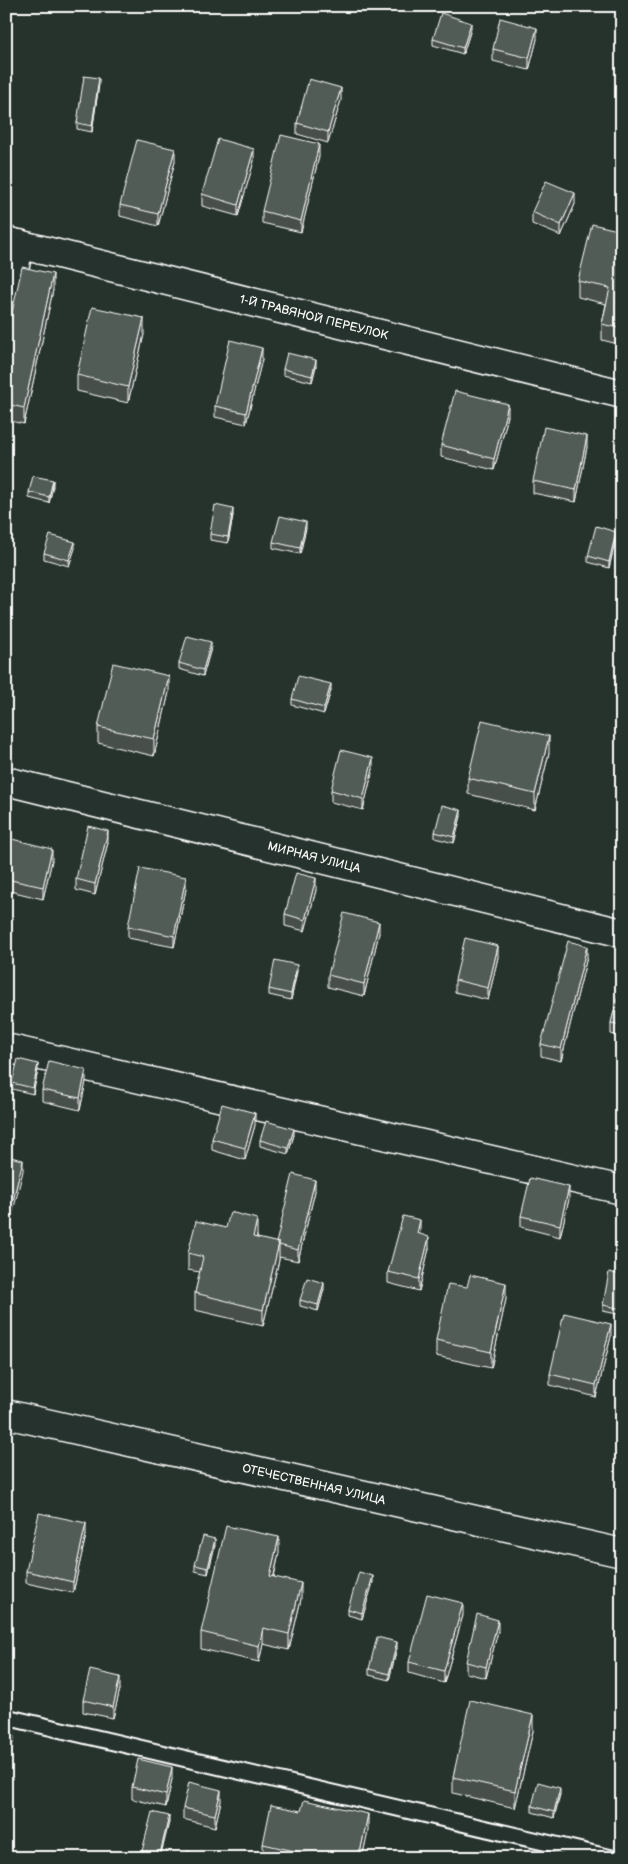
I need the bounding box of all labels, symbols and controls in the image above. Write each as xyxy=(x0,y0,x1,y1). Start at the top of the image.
street label: 1-Й ТРАВЯНОЙ ПЕРЕУЛОК xyxy=(238,292,390,343)
street label: МИРНАЯ УЛИЦА xyxy=(266,839,363,876)
street label: ОТЕЧЕСТВЕННАЯ УЛИЦА xyxy=(241,1461,388,1508)

